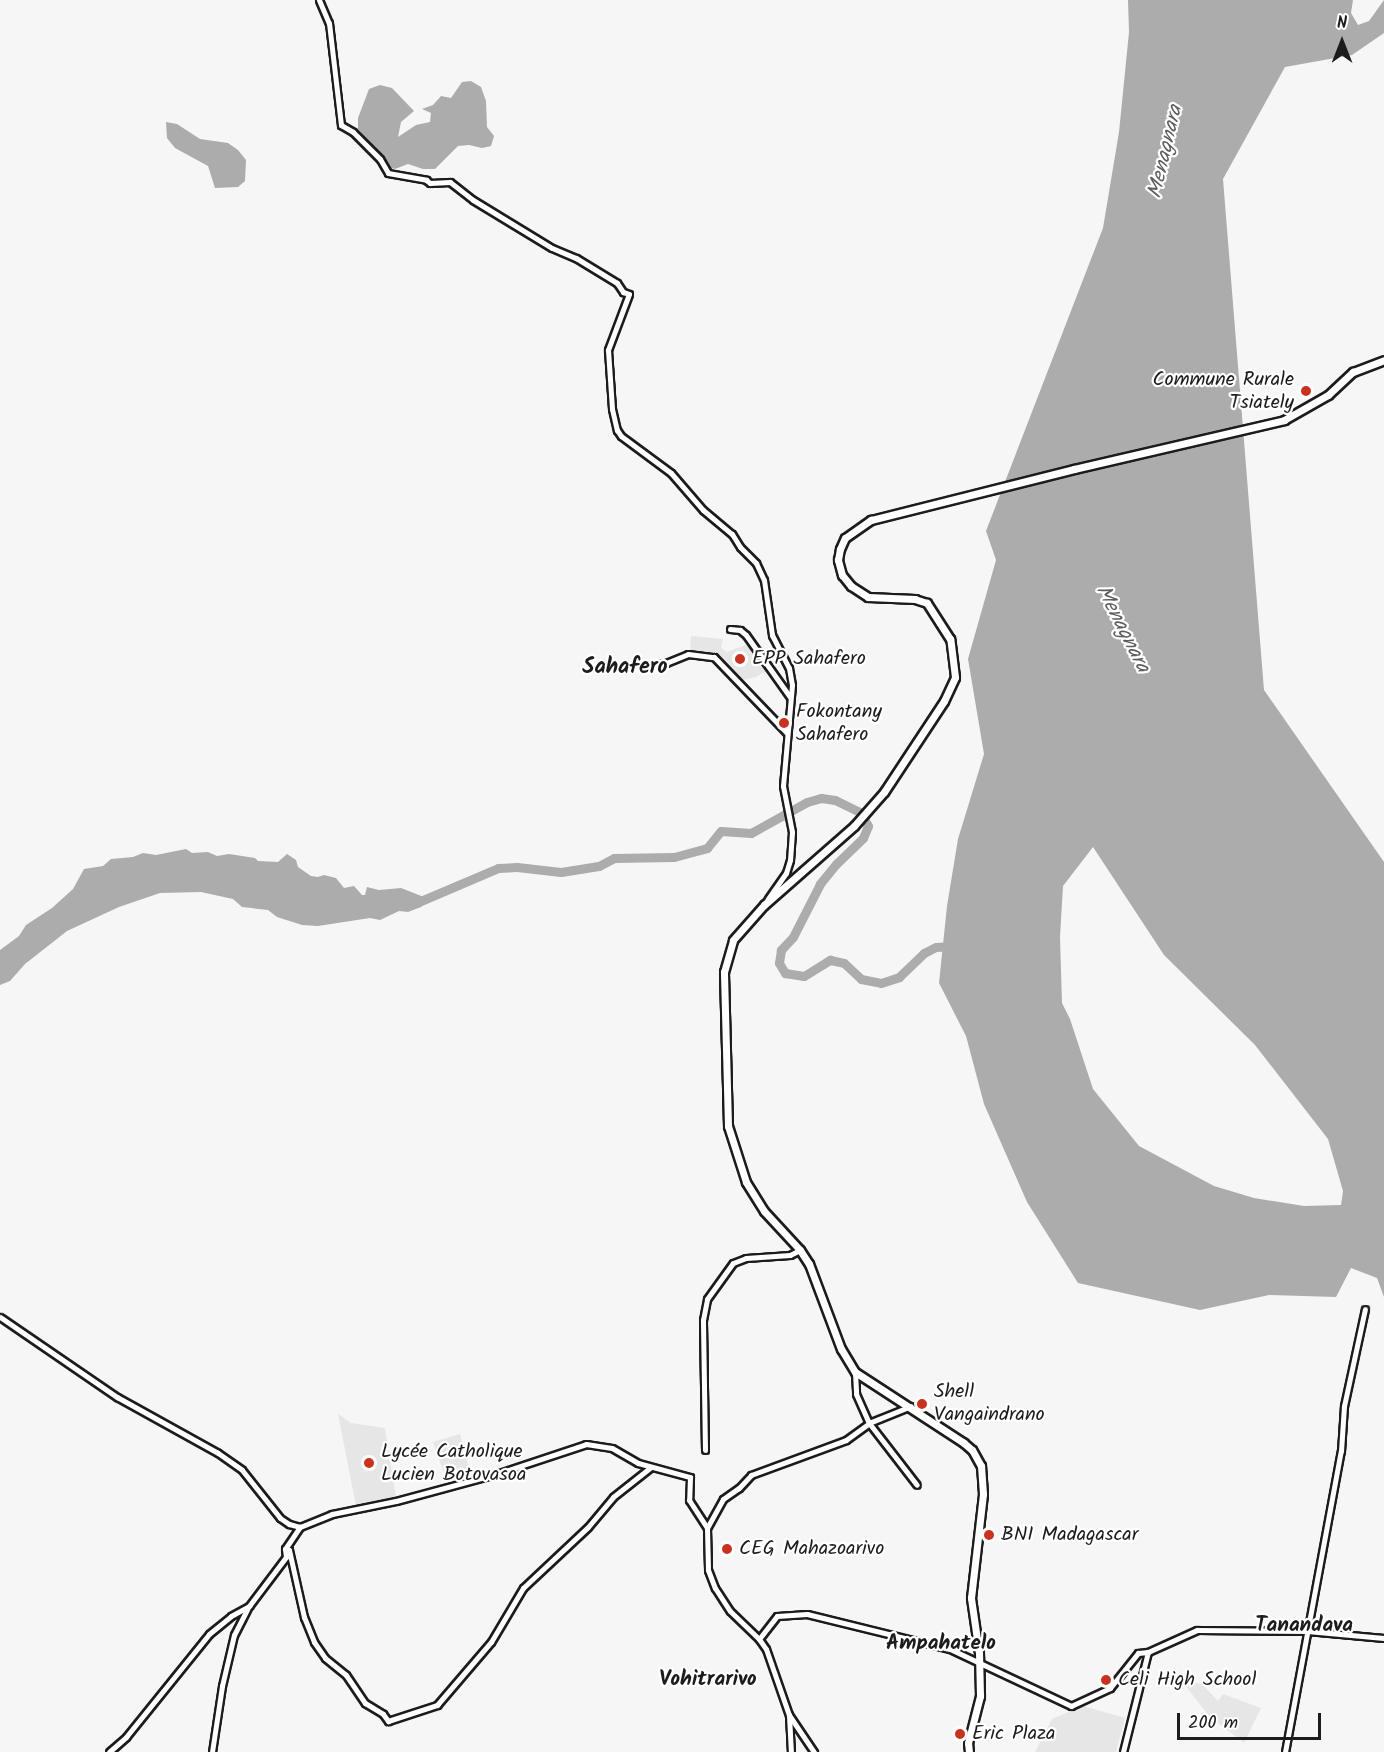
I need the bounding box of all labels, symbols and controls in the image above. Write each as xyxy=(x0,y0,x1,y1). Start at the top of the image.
text: N xyxy=(1337,11,1347,36)
north arrow xyxy=(1312,12,1372,72)
water label: Menagnara xyxy=(1143,103,1189,201)
place label: Commune Rurale Tsiately xyxy=(1153,368,1294,415)
marker: Commune Rurale Tsiately xyxy=(1299,384,1313,398)
water label: Menagnara xyxy=(1089,581,1155,677)
place label: EPP Sahafero xyxy=(752,647,866,671)
marker: EPP Sahafero xyxy=(733,652,747,666)
district label: Sahafero xyxy=(582,655,668,681)
place label: Fokontany Sahafero xyxy=(796,700,882,747)
marker: Fokontany Sahafero xyxy=(777,716,791,730)
place label: Shell Vangaindrano xyxy=(934,1380,1045,1427)
marker: Shell Vangaindrano xyxy=(915,1397,929,1411)
place label: Lycée Catholique Lucien Botovasoa xyxy=(381,1440,526,1487)
marker: Lycée Catholique Lucien Botovasoa xyxy=(362,1456,376,1470)
place label: BNI Madagascar xyxy=(1001,1523,1138,1547)
marker: BNI Madagascar xyxy=(982,1528,996,1542)
place label: CEG Mahazoarivo xyxy=(739,1537,884,1561)
marker: CEG Mahazoarivo xyxy=(720,1542,734,1556)
district label: Tanandava xyxy=(1255,1613,1353,1639)
district label: Ampahatelo xyxy=(886,1631,996,1657)
district label: Vohitrarivo xyxy=(659,1667,757,1693)
place label: Celi High School xyxy=(1118,1668,1256,1692)
marker: Celi High School xyxy=(1099,1673,1113,1687)
scale bar xyxy=(1180,1701,1324,1739)
text: 200 m xyxy=(1188,1709,1238,1738)
place label: Eric Plaza xyxy=(972,1722,1055,1746)
marker: Eric Plaza xyxy=(953,1727,967,1741)

